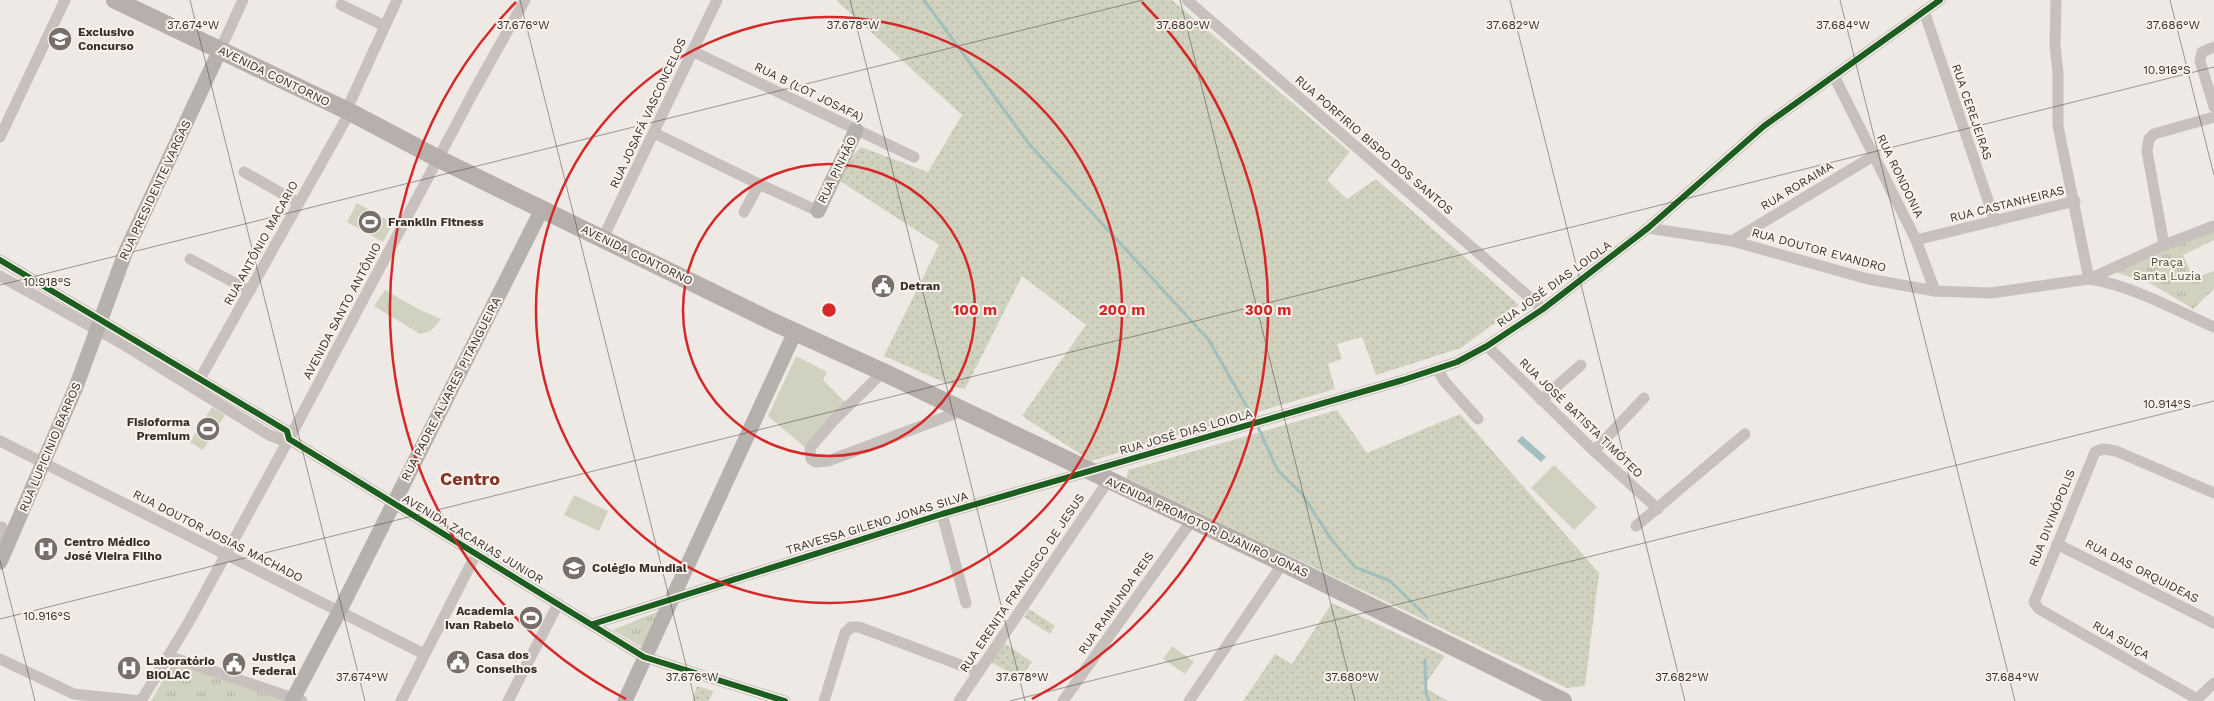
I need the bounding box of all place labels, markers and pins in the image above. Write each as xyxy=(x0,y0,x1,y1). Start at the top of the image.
place label: Exclusivo Concurso xyxy=(78,25,134,53)
school or university icon: Exclusivo Concurso xyxy=(47,26,73,52)
sports icon: Franklin Fitness xyxy=(357,209,383,235)
place label: Franklin Fitness xyxy=(388,215,484,229)
public building icon: Detran xyxy=(870,273,896,299)
place label: Detran xyxy=(900,279,940,293)
centre of rings xyxy=(820,301,838,319)
place label: Fisioforma Premium xyxy=(127,415,190,443)
sports icon: Fisioforma Premium xyxy=(195,416,221,442)
place label: Centro Médico José Vieira Filho xyxy=(64,535,162,563)
hospital icon: Centro Médico José Vieira Filho xyxy=(33,536,59,562)
school or university icon: Colégio Mundial xyxy=(561,555,587,581)
place label: Colégio Mundial xyxy=(592,561,687,575)
place label: Academia Ivan Rabelo xyxy=(445,604,514,632)
sports icon: Academia Ivan Rabelo xyxy=(518,605,544,631)
place label: Casa dos Conselhos xyxy=(476,648,538,676)
public building icon: Casa dos Conselhos xyxy=(445,649,471,675)
place label: Justiça Federal xyxy=(252,650,296,678)
public building icon: Justiça Federal xyxy=(221,651,247,677)
place label: Laboratório BIOLAC xyxy=(146,654,215,682)
hospital icon: Laboratório BIOLAC xyxy=(116,655,142,681)

